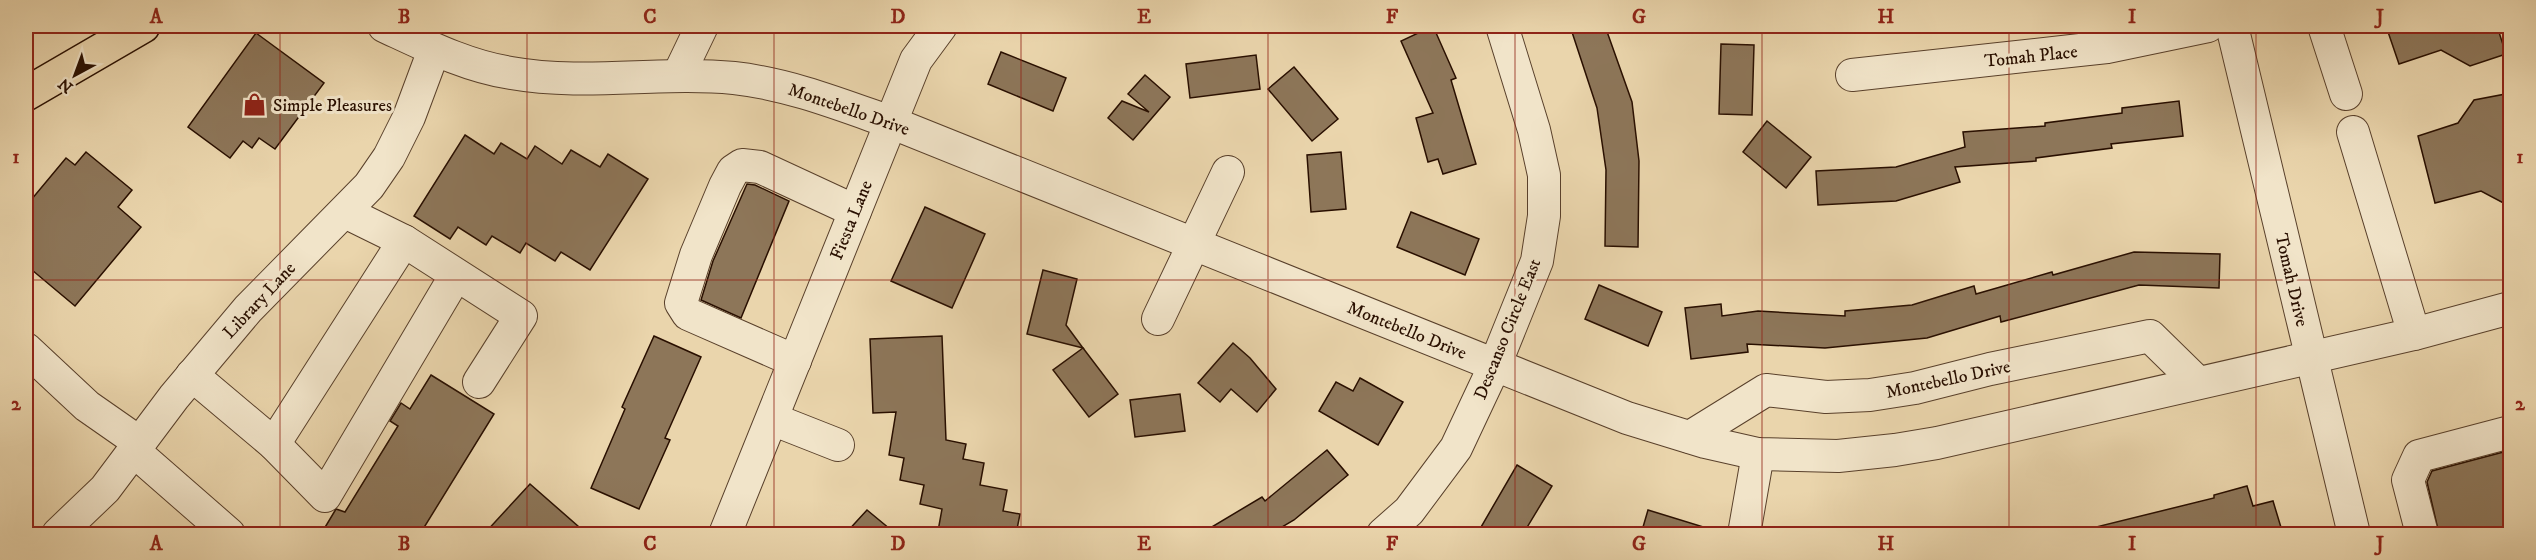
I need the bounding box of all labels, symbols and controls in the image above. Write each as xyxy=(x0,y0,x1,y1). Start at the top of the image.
text: A xyxy=(149,5,164,30)
text: B xyxy=(398,5,410,30)
text: C xyxy=(643,5,657,30)
text: D xyxy=(891,5,906,30)
text: E xyxy=(1137,5,1151,30)
text: F xyxy=(1386,5,1399,30)
text: G xyxy=(1632,5,1646,30)
text: H xyxy=(1878,5,1895,30)
text: I xyxy=(2128,5,2136,30)
text: J xyxy=(2374,5,2384,30)
street label: Tomah Place xyxy=(1983,41,2079,73)
north arrow xyxy=(45,45,105,105)
text: N xyxy=(54,74,77,97)
street label: Montebello Drive xyxy=(785,79,912,141)
shop icon: Simple Pleasures xyxy=(242,92,268,118)
place label: Simple Pleasures xyxy=(273,95,392,117)
text: 1 xyxy=(12,145,20,170)
text: 1 xyxy=(2516,145,2524,170)
street label: Fiesta Lane xyxy=(826,177,878,263)
street label: Tomah Drive xyxy=(2270,231,2312,329)
street label: Descanso Circle East xyxy=(1470,255,1546,403)
street label: Library Lane xyxy=(219,258,301,344)
street label: Montebello Drive xyxy=(1344,297,1470,365)
street label: Montebello Drive xyxy=(1884,356,2013,404)
text: 2 xyxy=(11,392,22,417)
text: 2 xyxy=(2515,392,2526,417)
text: A xyxy=(149,532,164,557)
text: B xyxy=(398,532,410,557)
text: C xyxy=(643,532,657,557)
text: D xyxy=(891,532,906,557)
text: E xyxy=(1137,532,1151,557)
text: F xyxy=(1386,532,1399,557)
text: G xyxy=(1632,532,1646,557)
text: H xyxy=(1878,532,1895,557)
text: I xyxy=(2128,532,2136,557)
text: J xyxy=(2374,532,2384,557)

